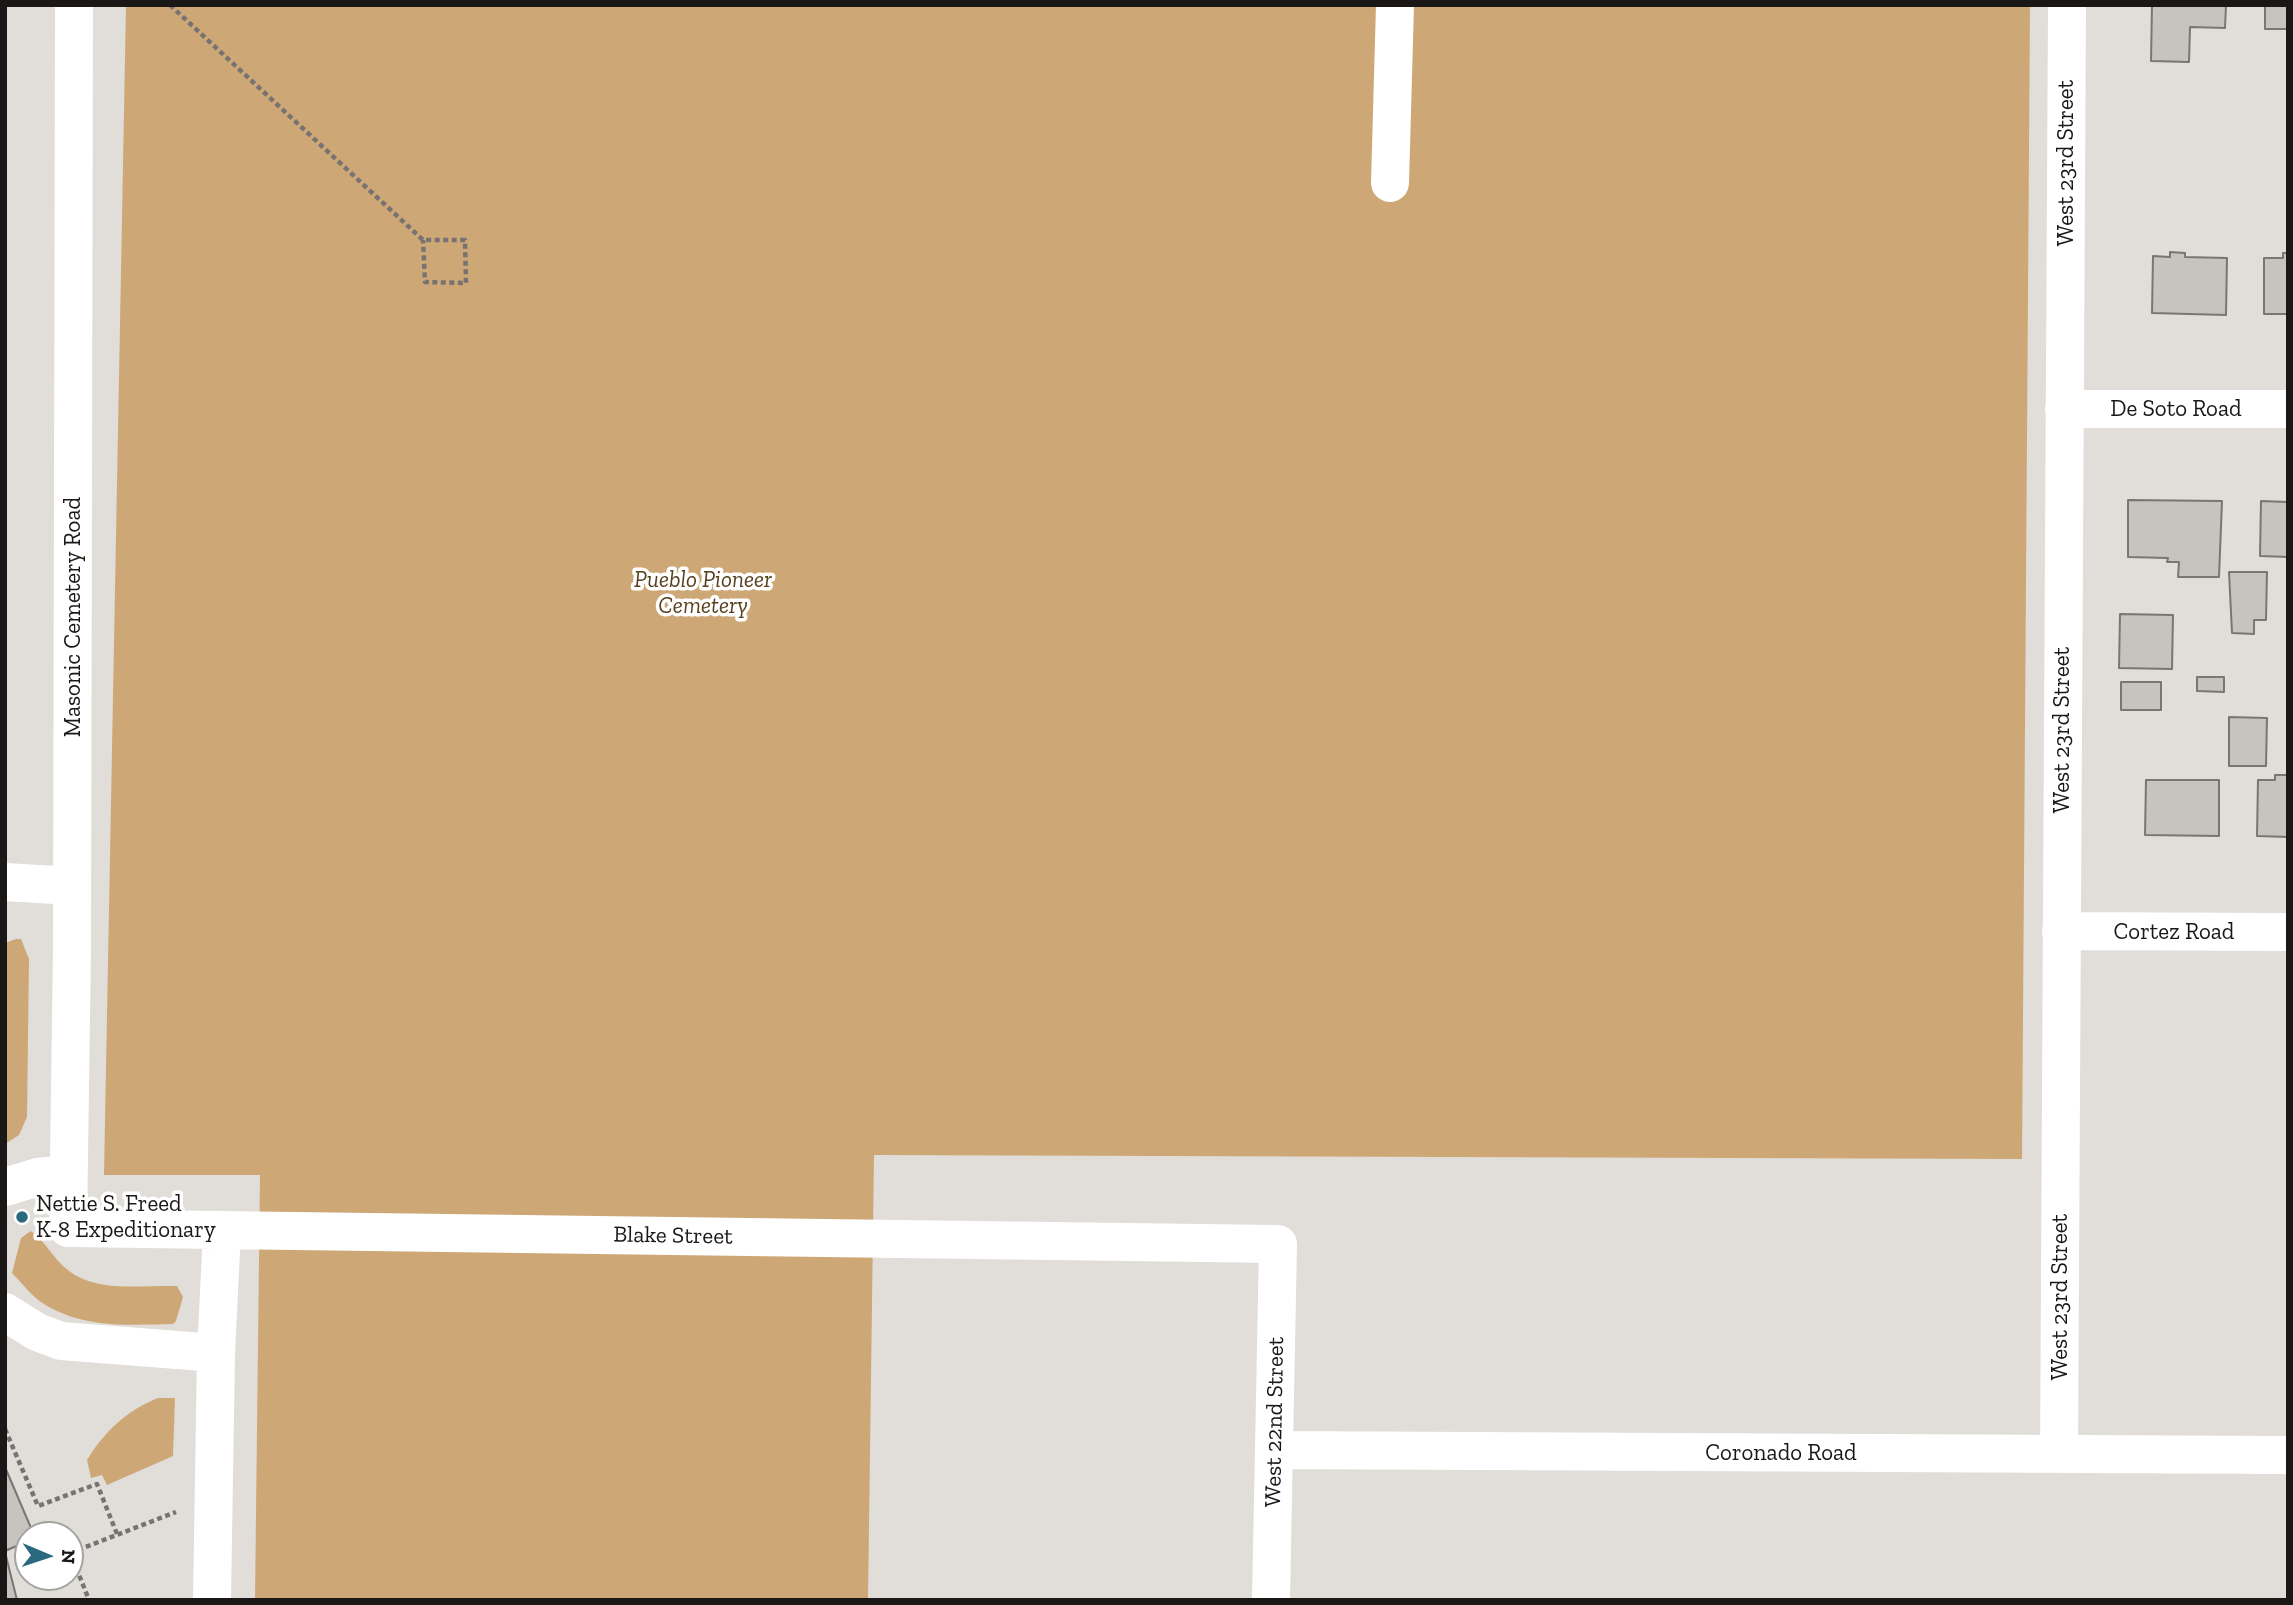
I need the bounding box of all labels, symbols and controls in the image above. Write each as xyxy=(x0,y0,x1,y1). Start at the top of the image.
street label: West 23rd Street xyxy=(2052,80,2080,246)
street label: De Soto Road xyxy=(2110,395,2242,423)
street label: Masonic Cemetery Road xyxy=(59,497,87,737)
park label: Pueblo Pioneer Cemetery xyxy=(634,566,772,620)
street label: West 23rd Street xyxy=(2048,647,2076,813)
street label: Cortez Road xyxy=(2113,918,2235,946)
place label: Nettie S. Freed K-8 Expeditionary xyxy=(36,1190,216,1244)
marker: Nettie S. Freed K-8 Expeditionary xyxy=(14,1209,30,1225)
street label: West 23rd Street xyxy=(2046,1214,2074,1380)
street label: Blake Street xyxy=(613,1221,733,1251)
street label: West 22nd Street xyxy=(1260,1337,1290,1507)
street label: Coronado Road xyxy=(1705,1439,1857,1467)
north arrow xyxy=(14,1521,84,1591)
text: N xyxy=(57,1549,80,1564)

